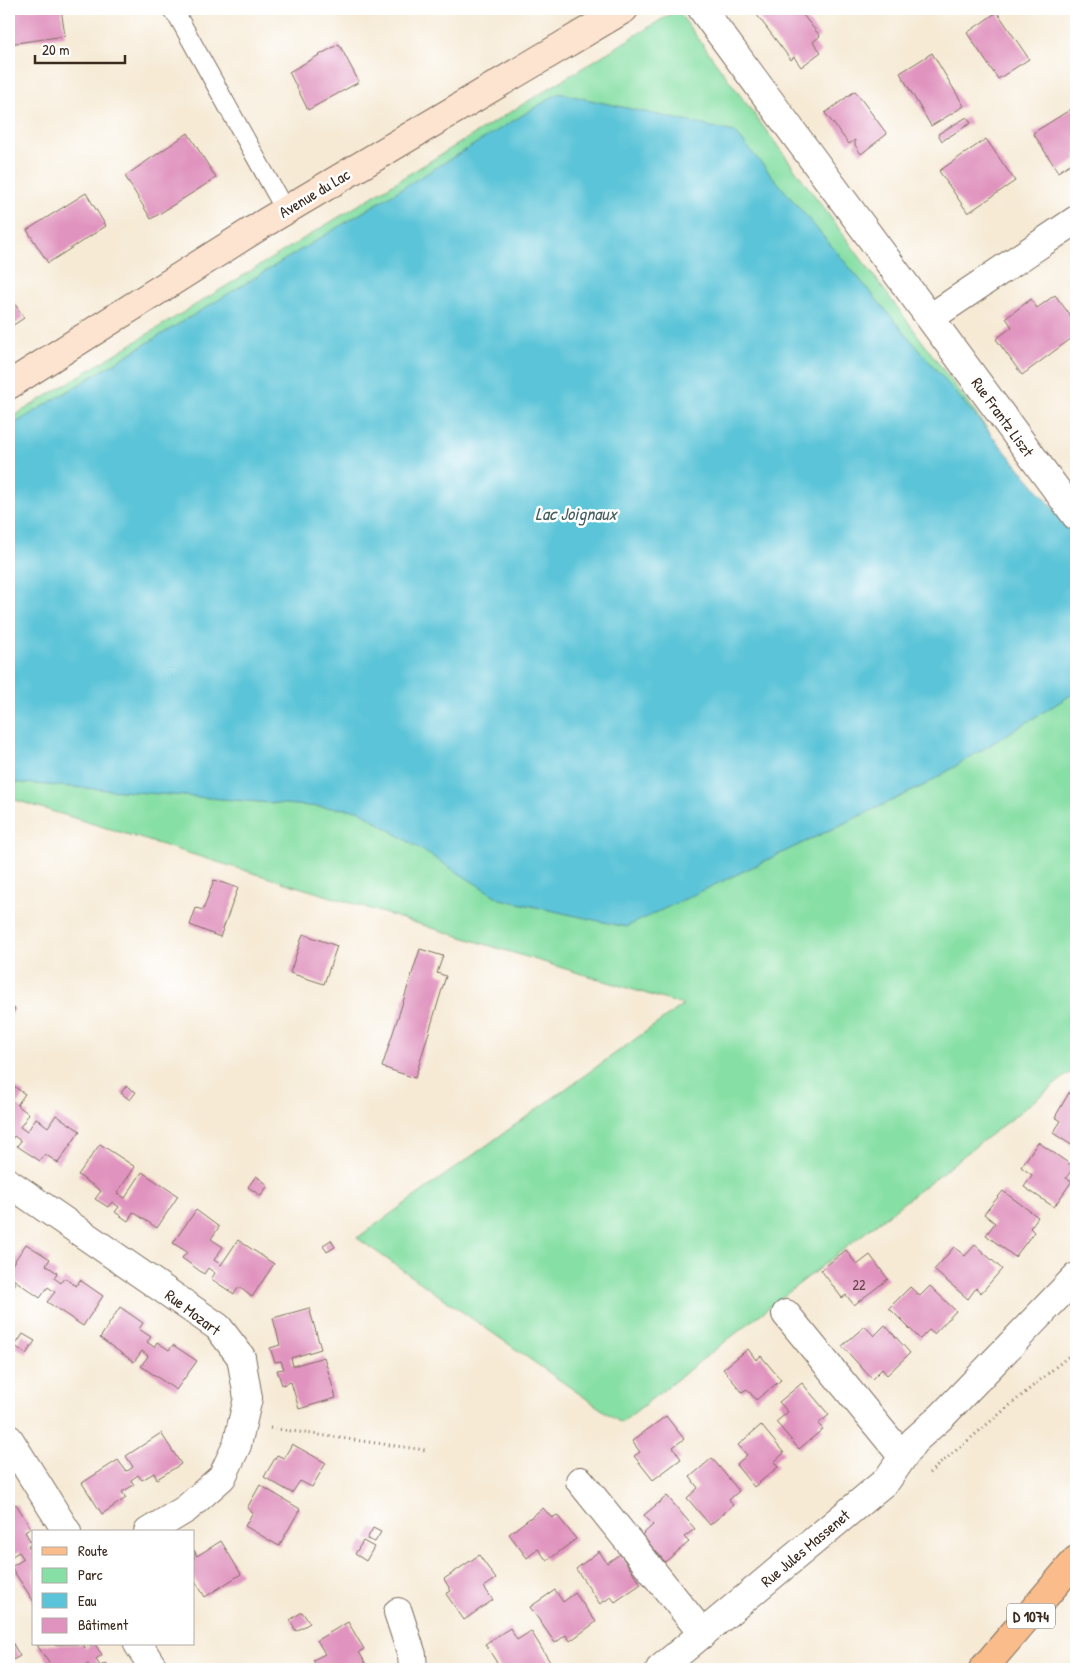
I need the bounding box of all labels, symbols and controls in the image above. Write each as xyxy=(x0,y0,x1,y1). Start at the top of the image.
scale bar xyxy=(35,32,125,64)
text: 20 m xyxy=(42,39,69,60)
street label: Avenue du Lac xyxy=(274,163,354,223)
street label: Rue Frantz Liszt xyxy=(967,373,1040,462)
water label: Lac Joignaux xyxy=(535,501,619,526)
house number: 22 xyxy=(852,1275,866,1294)
street label: Rue Mozart xyxy=(161,1284,226,1340)
street label: Rue Jules Massenet xyxy=(756,1504,855,1592)
legend xyxy=(32,1530,195,1646)
text: Route xyxy=(78,1540,108,1561)
text: Parc xyxy=(78,1564,103,1585)
text: Eau xyxy=(78,1590,97,1611)
road number: D 1074 xyxy=(1007,1604,1055,1628)
text: Bâtiment xyxy=(78,1614,129,1635)

